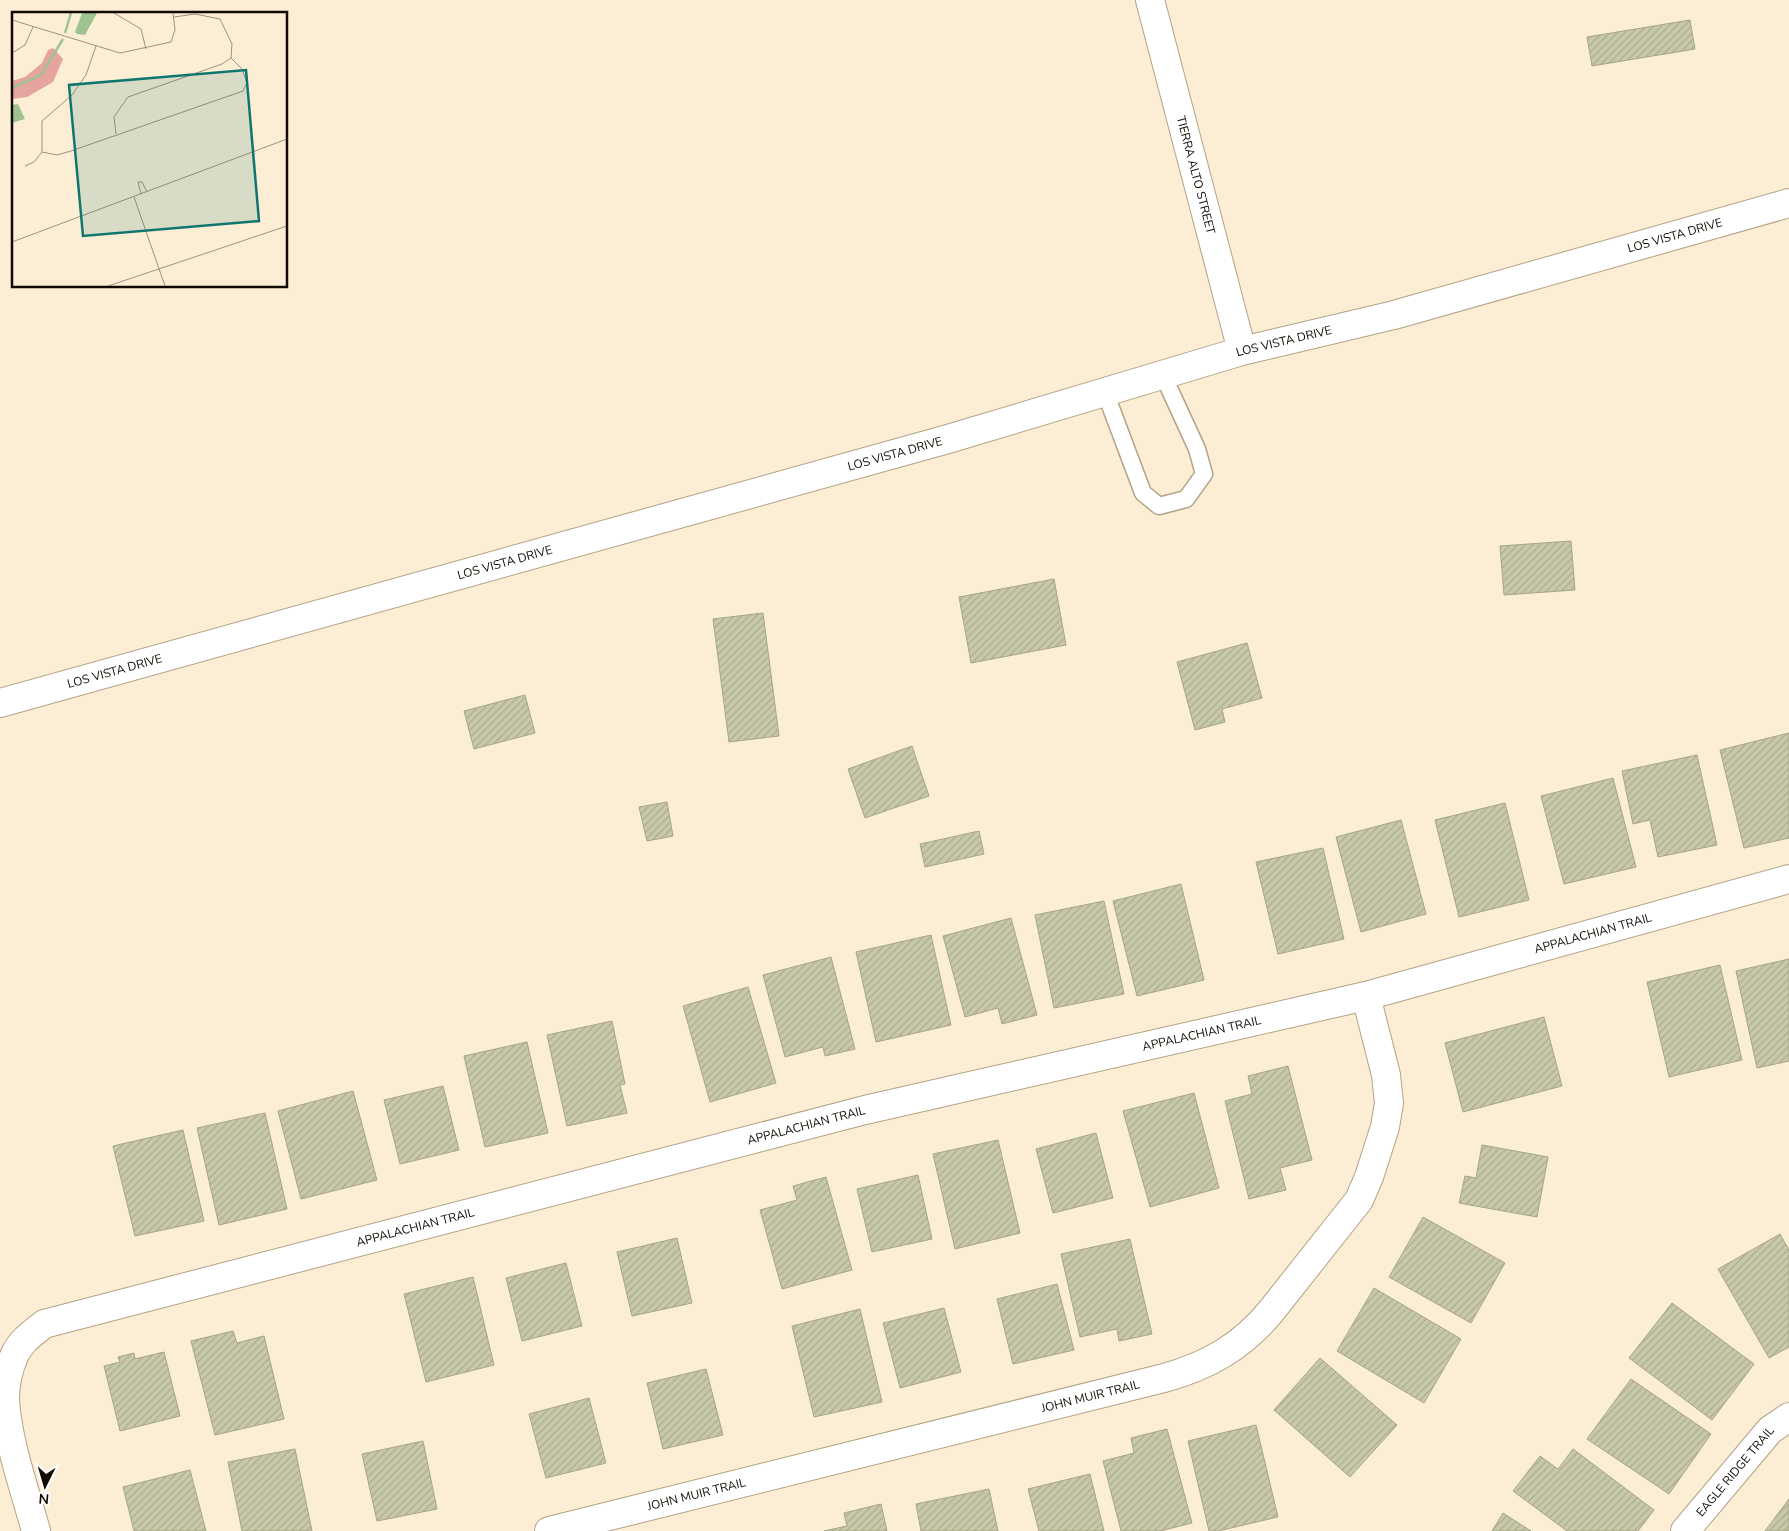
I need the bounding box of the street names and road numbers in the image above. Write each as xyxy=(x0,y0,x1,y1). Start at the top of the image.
street label: TIERRA ALTO STREET xyxy=(1173,114,1219,237)
street label: LOS VISTA DRIVE xyxy=(1626,214,1724,256)
street label: LOS VISTA DRIVE xyxy=(1234,322,1333,360)
street label: LOS VISTA DRIVE xyxy=(846,433,944,475)
street label: LOS VISTA DRIVE xyxy=(456,542,554,583)
street label: LOS VISTA DRIVE xyxy=(65,650,164,692)
street label: APPALACHIAN TRAIL xyxy=(1532,909,1654,957)
street label: APPALACHIAN TRAIL xyxy=(1141,1012,1263,1055)
street label: APPALACHIAN TRAIL xyxy=(745,1102,867,1148)
street label: APPALACHIAN TRAIL xyxy=(355,1204,476,1250)
street label: JOHN MUIR TRAIL xyxy=(1039,1376,1142,1416)
street label: EAGLE RIDGE TRAIL xyxy=(1693,1423,1778,1520)
street label: JOHN MUIR TRAIL xyxy=(645,1474,748,1514)

